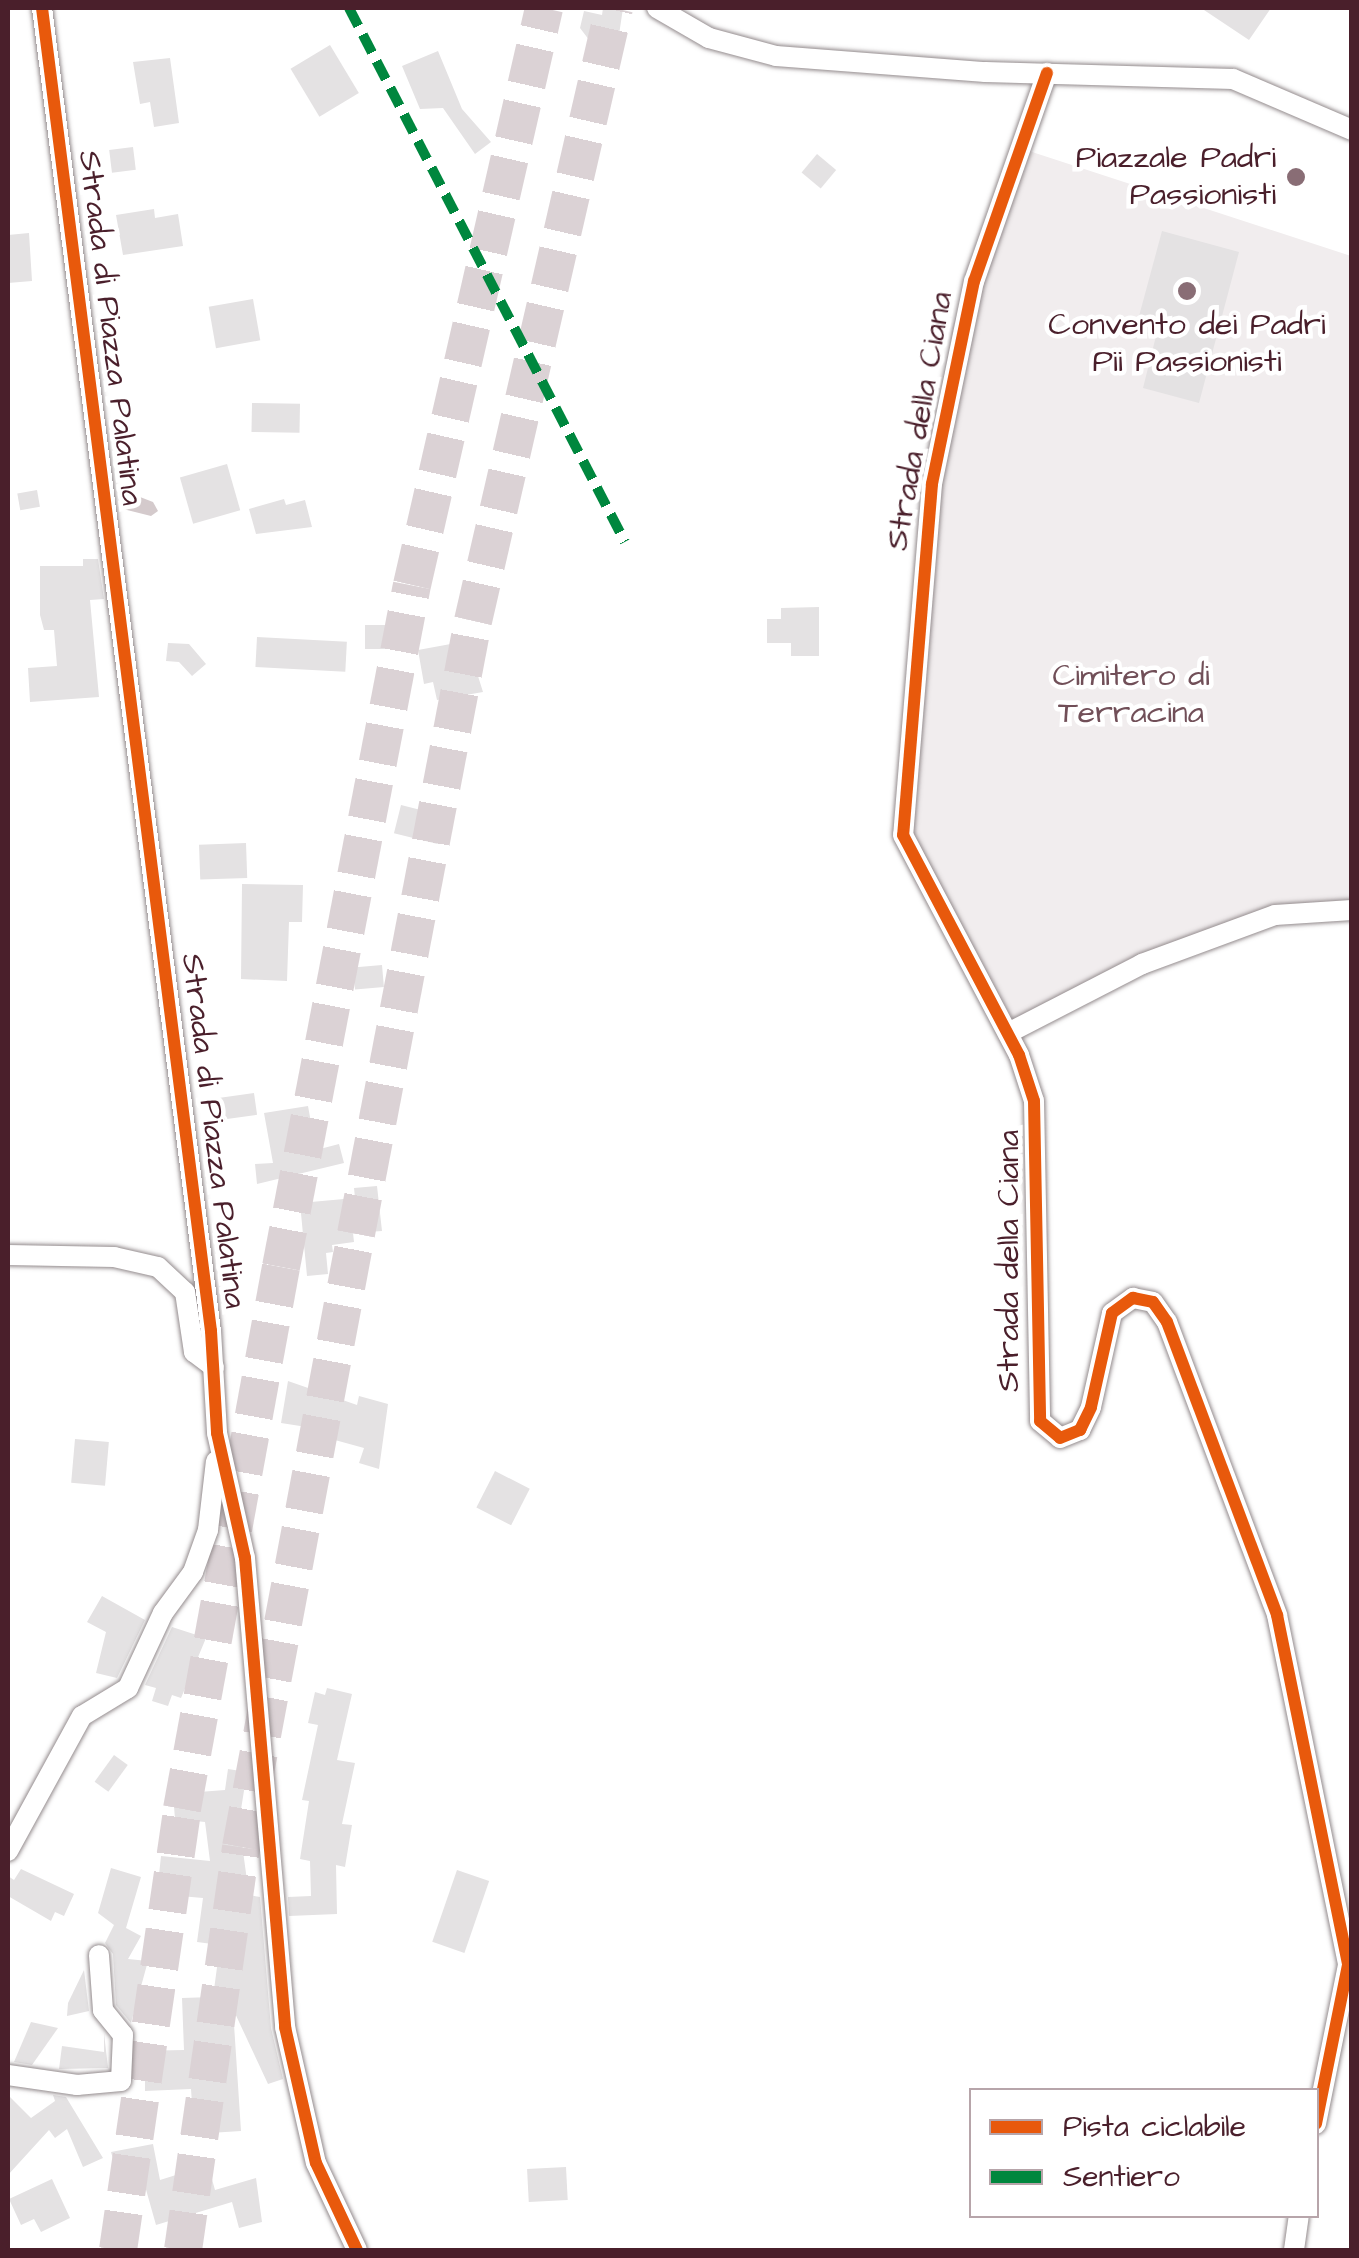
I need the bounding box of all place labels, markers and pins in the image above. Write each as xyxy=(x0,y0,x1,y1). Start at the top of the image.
place label: Piazzale Padri Passionisti xyxy=(1076,140,1276,215)
marker: Piazzale Padri Passionisti xyxy=(1285,166,1307,188)
marker: Convento dei Padri Pii Passionisti xyxy=(1176,280,1198,302)
place label: Convento dei Padri Pii Passionisti xyxy=(1048,307,1326,382)

